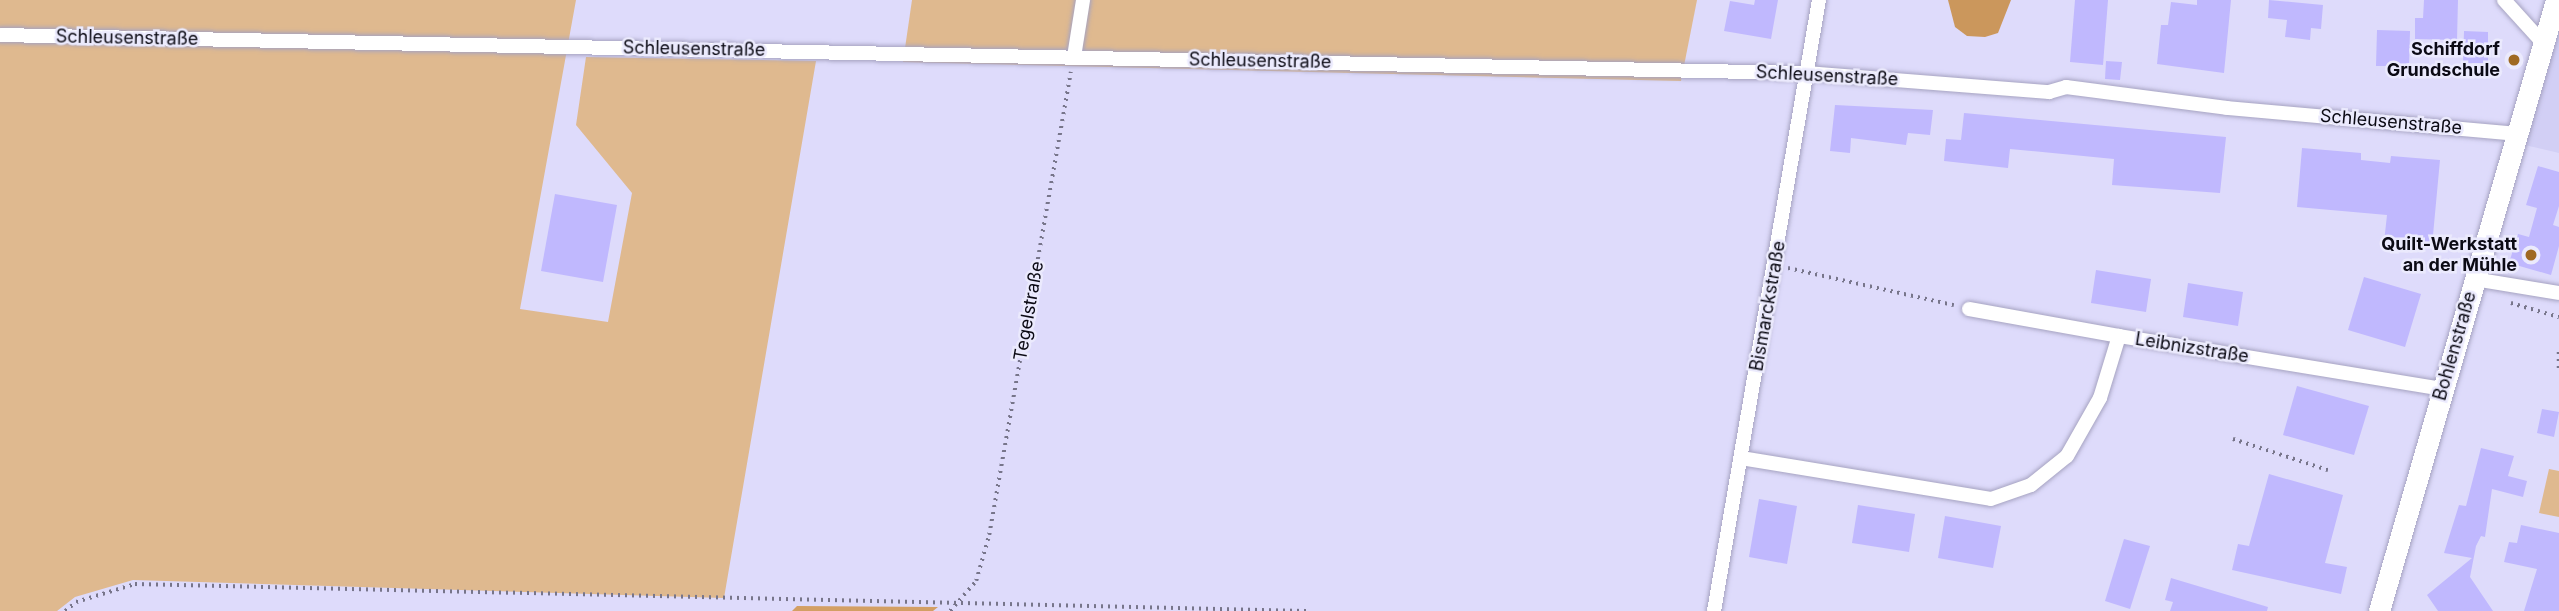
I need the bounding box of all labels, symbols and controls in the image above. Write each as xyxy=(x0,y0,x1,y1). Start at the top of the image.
street label: Schleusenstraße xyxy=(56,26,198,50)
street label: Schleusenstraße xyxy=(623,37,765,61)
place label: Schiffdorf Grundschule xyxy=(2387,39,2500,82)
street label: Schleusenstraße xyxy=(1189,49,1331,73)
marker: Schiffdorf Grundschule xyxy=(2506,52,2522,68)
street label: Schleusenstraße xyxy=(1755,61,1899,91)
street label: Schleusenstraße xyxy=(2319,105,2463,139)
place label: Quilt-Werkstatt an der Mühle xyxy=(2381,234,2517,276)
street label: Bismarckstraße xyxy=(1746,239,1790,373)
marker: Quilt-Werkstatt an der Mühle xyxy=(2523,247,2539,263)
street label: Tegelstraße xyxy=(1010,260,1048,362)
street label: Bohlenstraße xyxy=(2429,289,2481,403)
street label: Leibnizstraße xyxy=(2134,328,2250,368)

